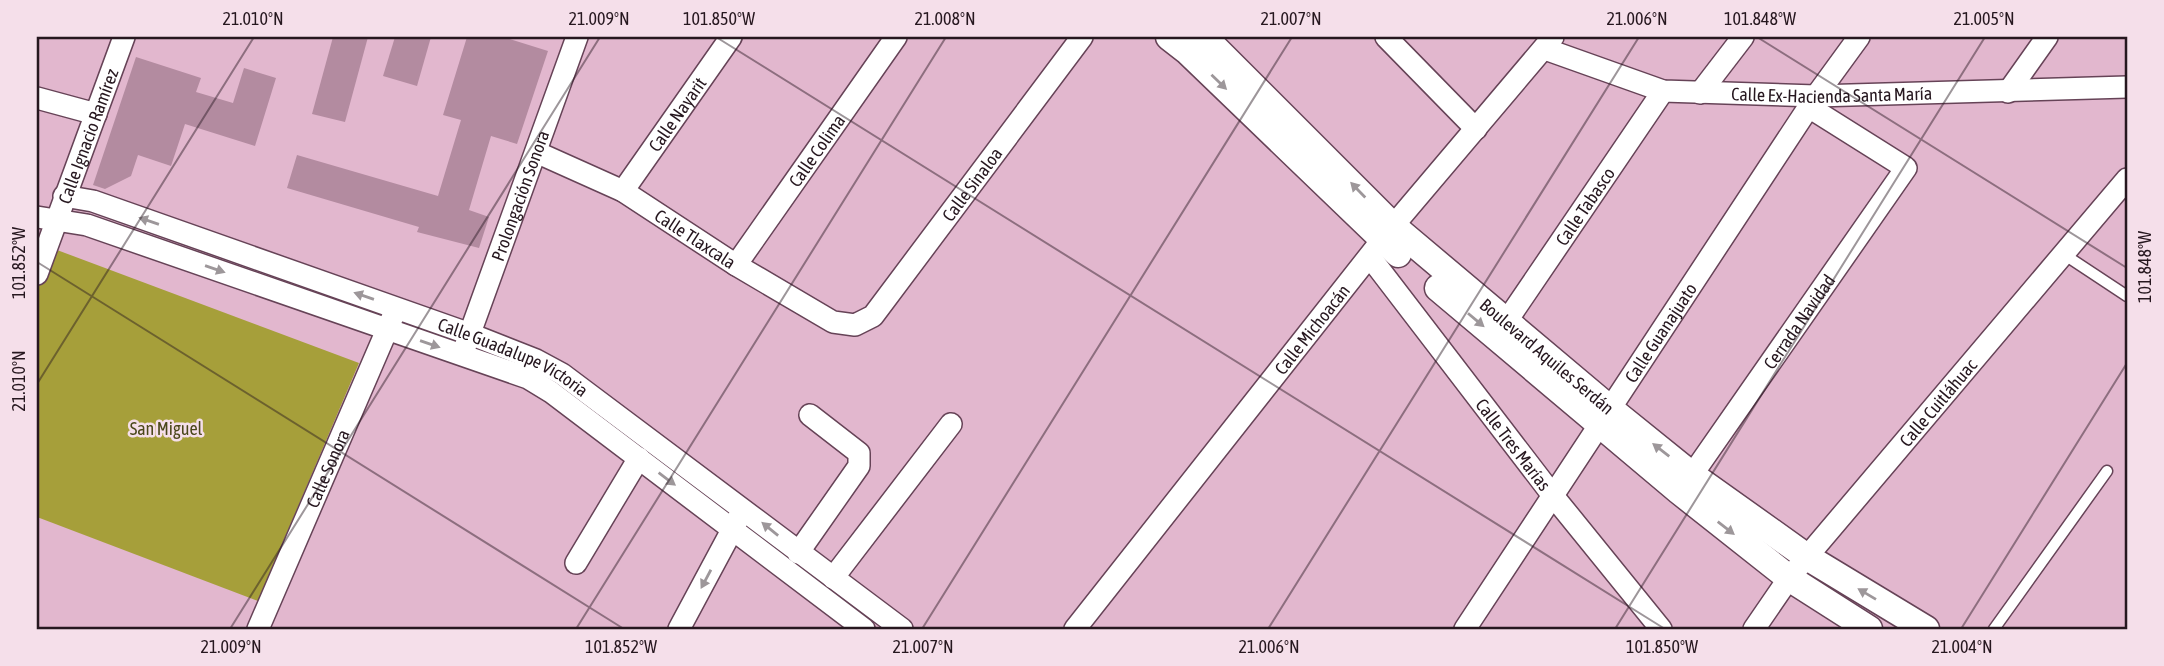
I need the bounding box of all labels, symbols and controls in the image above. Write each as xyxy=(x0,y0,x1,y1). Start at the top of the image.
text: 21.010°N xyxy=(222,8,284,29)
text: 21.009°N xyxy=(568,8,630,29)
text: 101.850°W xyxy=(683,8,755,29)
text: 21.008°N xyxy=(914,8,976,29)
text: 21.007°N xyxy=(1260,8,1322,29)
text: 21.006°N xyxy=(1606,8,1668,29)
text: 101.848°W xyxy=(1724,8,1796,29)
text: 21.005°N xyxy=(1953,8,2015,29)
street label: Calle Ignacio Ramírez xyxy=(53,65,122,206)
street label: Calle Nayarit xyxy=(644,73,710,155)
one-way arrow xyxy=(1211,73,1227,90)
street label: Calle Ex-Hacienda Santa María xyxy=(1731,82,1932,107)
street label: Calle Colima xyxy=(784,110,849,191)
street label: Prolongación Sonora xyxy=(487,127,553,264)
street label: Calle Sinaloa xyxy=(937,143,1006,225)
street label: Calle Tabasco xyxy=(1551,163,1619,249)
one-way arrow xyxy=(1351,182,1367,199)
street label: Calle Tlaxcala xyxy=(651,204,740,273)
one-way arrow xyxy=(138,215,159,226)
text: 101.852°W xyxy=(8,227,29,299)
text: 101.848°W xyxy=(2134,231,2155,303)
one-way arrow xyxy=(204,264,225,275)
street label: Cerrada Navidad xyxy=(1759,270,1839,373)
street label: Calle Guanajuato xyxy=(1620,279,1701,386)
street label: Calle Michoacán xyxy=(1270,280,1354,378)
one-way arrow xyxy=(353,290,374,301)
street label: Boulevard Aquiles Serdán xyxy=(1476,294,1619,418)
one-way arrow xyxy=(1467,312,1484,327)
street label: Calle Guadalupe Victoria xyxy=(435,313,592,401)
one-way arrow xyxy=(419,339,440,350)
text: 21.010°N xyxy=(8,350,29,412)
street label: Calle Cuitláhuac xyxy=(1895,354,1981,450)
street label: Calle Tres Marías xyxy=(1472,394,1555,494)
park label: San Miguel xyxy=(130,418,203,439)
street label: Calle Sonora xyxy=(301,426,353,511)
one-way arrow xyxy=(1652,442,1670,457)
one-way arrow xyxy=(658,472,676,487)
one-way arrow xyxy=(1716,521,1734,536)
one-way arrow xyxy=(761,522,778,537)
one-way arrow xyxy=(700,569,711,589)
one-way arrow xyxy=(1858,587,1877,600)
text: 21.009°N xyxy=(200,636,262,657)
text: 101.852°W xyxy=(585,636,657,657)
text: 21.007°N xyxy=(892,636,954,657)
text: 21.006°N xyxy=(1238,636,1300,657)
text: 101.850°W xyxy=(1626,636,1698,657)
text: 21.004°N xyxy=(1931,636,1993,657)

